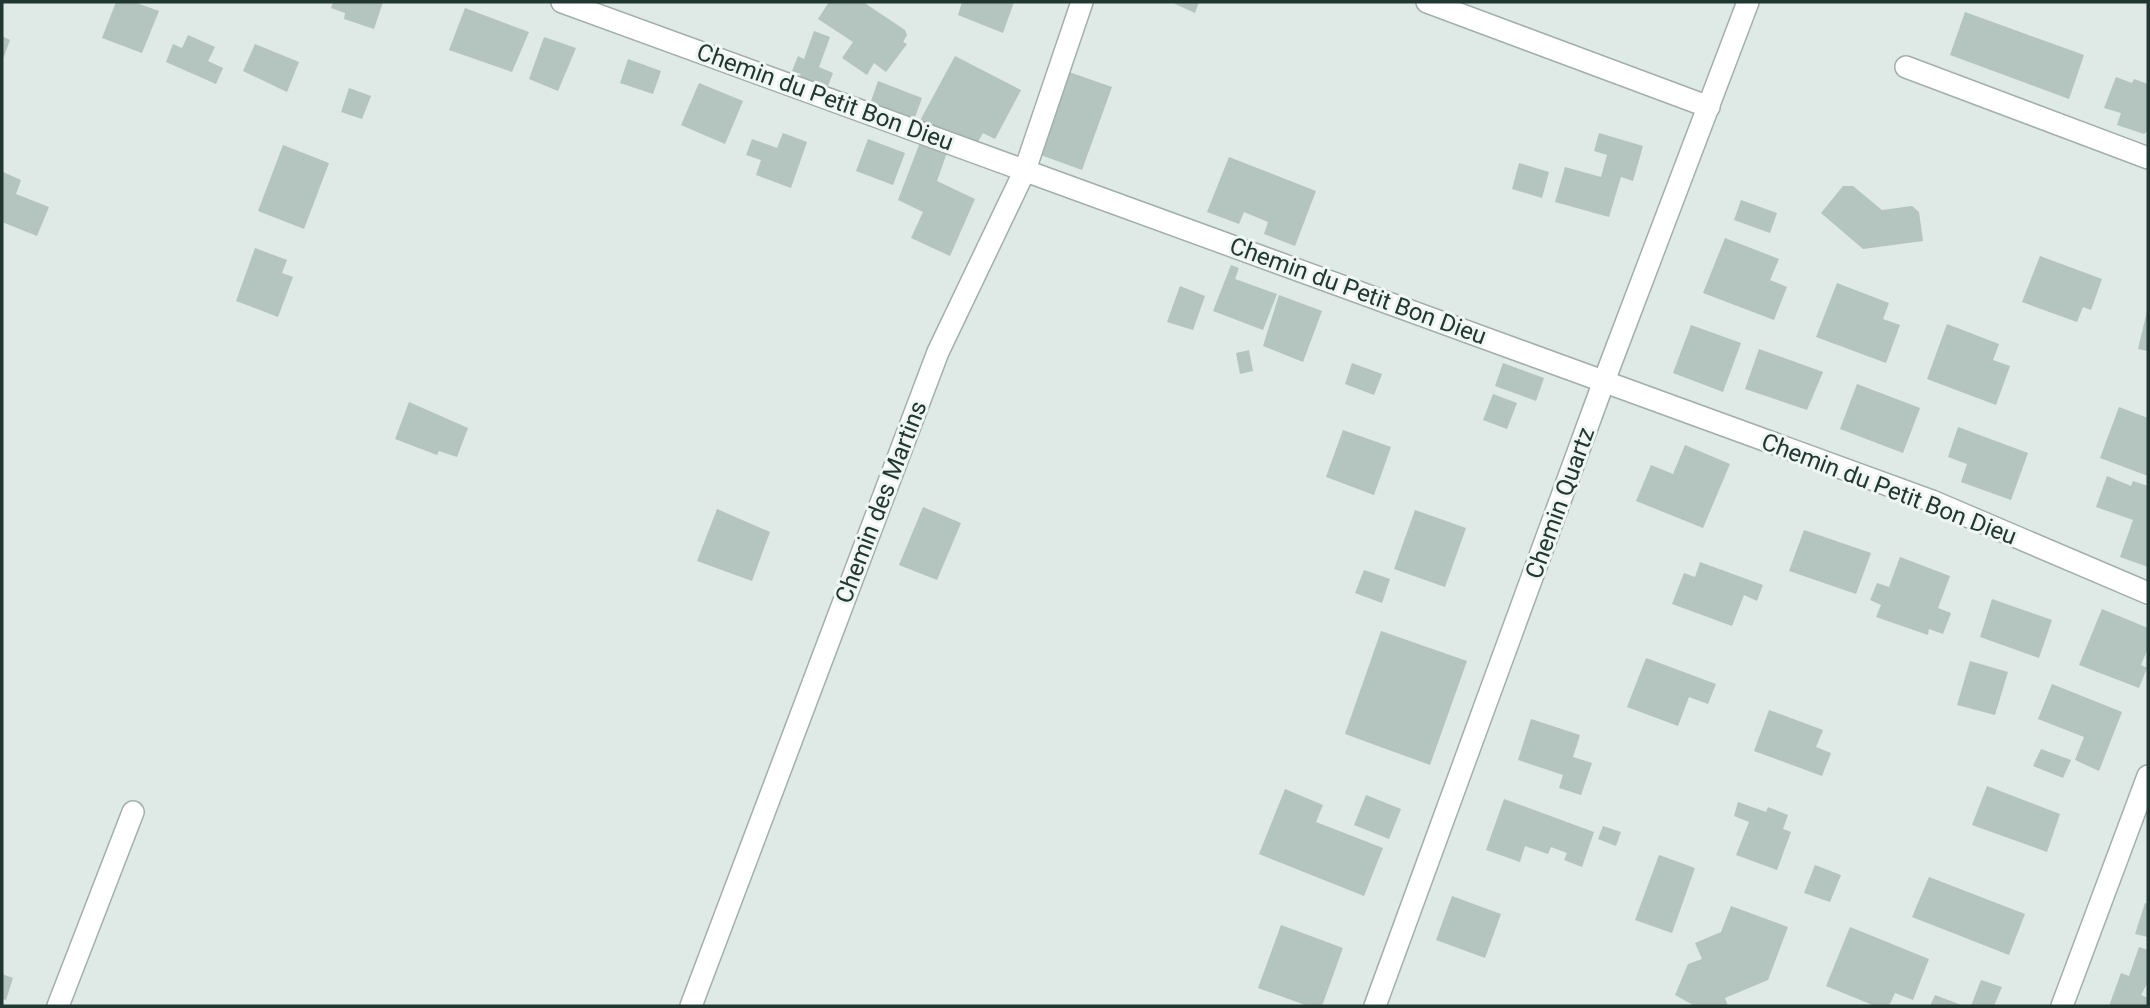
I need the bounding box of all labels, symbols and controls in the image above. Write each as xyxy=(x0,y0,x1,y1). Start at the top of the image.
street label: Chemin du Petit Bon Dieu xyxy=(693,38,957,156)
street label: Chemin du Petit Bon Dieu xyxy=(1226,232,1490,350)
street label: Chemin des Martins xyxy=(830,397,932,607)
street label: Chemin Quartz xyxy=(1520,423,1600,582)
street label: Chemin du Petit Bon Dieu xyxy=(1757,427,2021,551)

